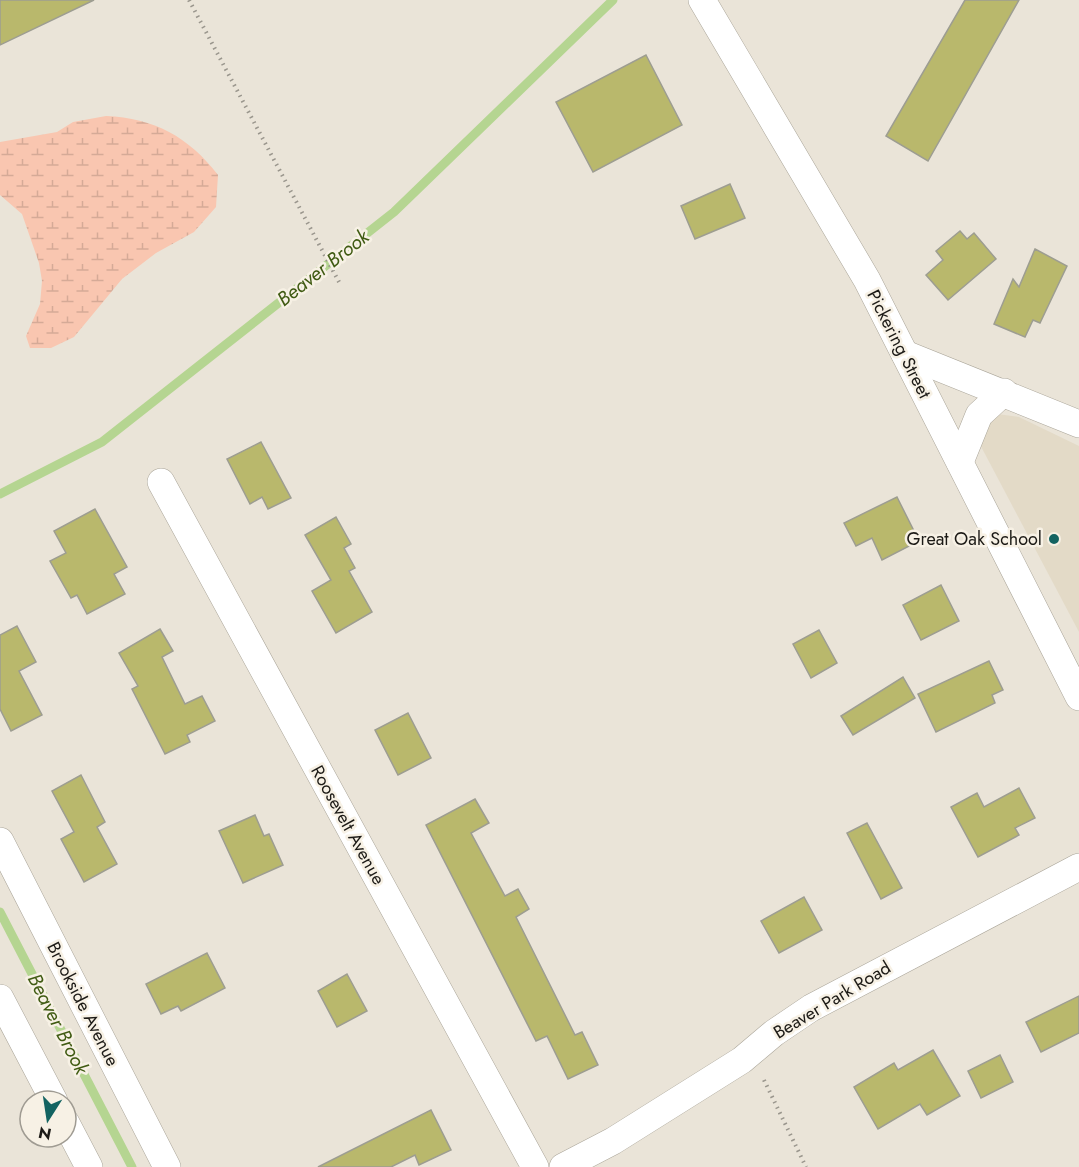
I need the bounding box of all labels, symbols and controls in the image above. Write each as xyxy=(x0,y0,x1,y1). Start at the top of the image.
water label: Beaver Brook xyxy=(271,222,376,313)
street label: Pickering Street xyxy=(860,285,938,404)
place label: Great Oak School xyxy=(907,526,1042,552)
marker: Great Oak School xyxy=(1047,532,1061,546)
street label: Roosevelt Avenue xyxy=(304,761,392,889)
street label: Brookside Avenue xyxy=(40,937,126,1071)
street label: Beaver Park Road xyxy=(768,955,896,1045)
water label: Beaver Brook xyxy=(20,969,96,1081)
north arrow xyxy=(18,1089,78,1149)
text: N xyxy=(36,1121,54,1146)

